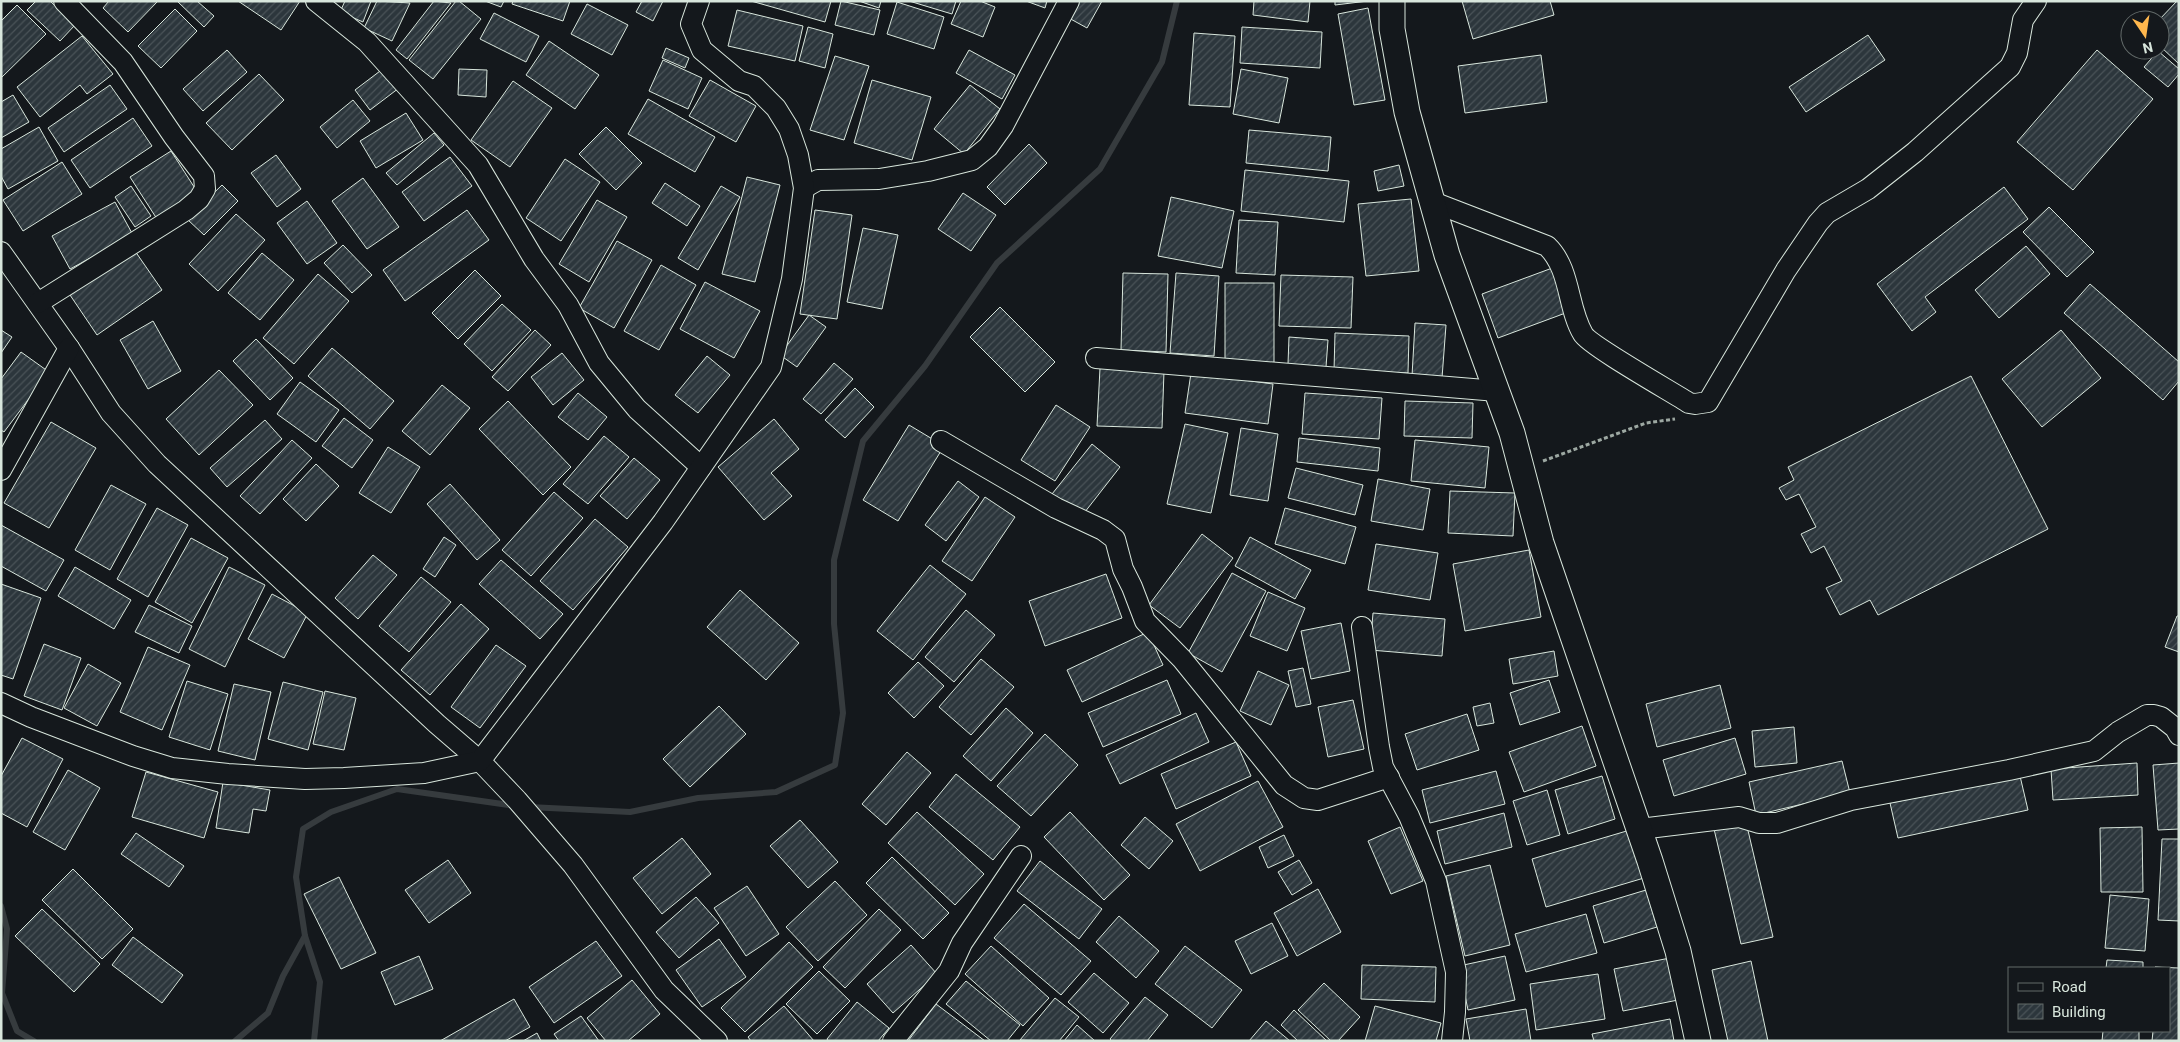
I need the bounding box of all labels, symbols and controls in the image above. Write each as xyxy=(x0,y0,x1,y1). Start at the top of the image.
north arrow xyxy=(2120,10,2170,60)
text: N xyxy=(2141,39,2155,57)
legend xyxy=(2008,967,2170,1032)
text: Road xyxy=(2052,978,2086,996)
text: Building xyxy=(2052,1003,2106,1021)

